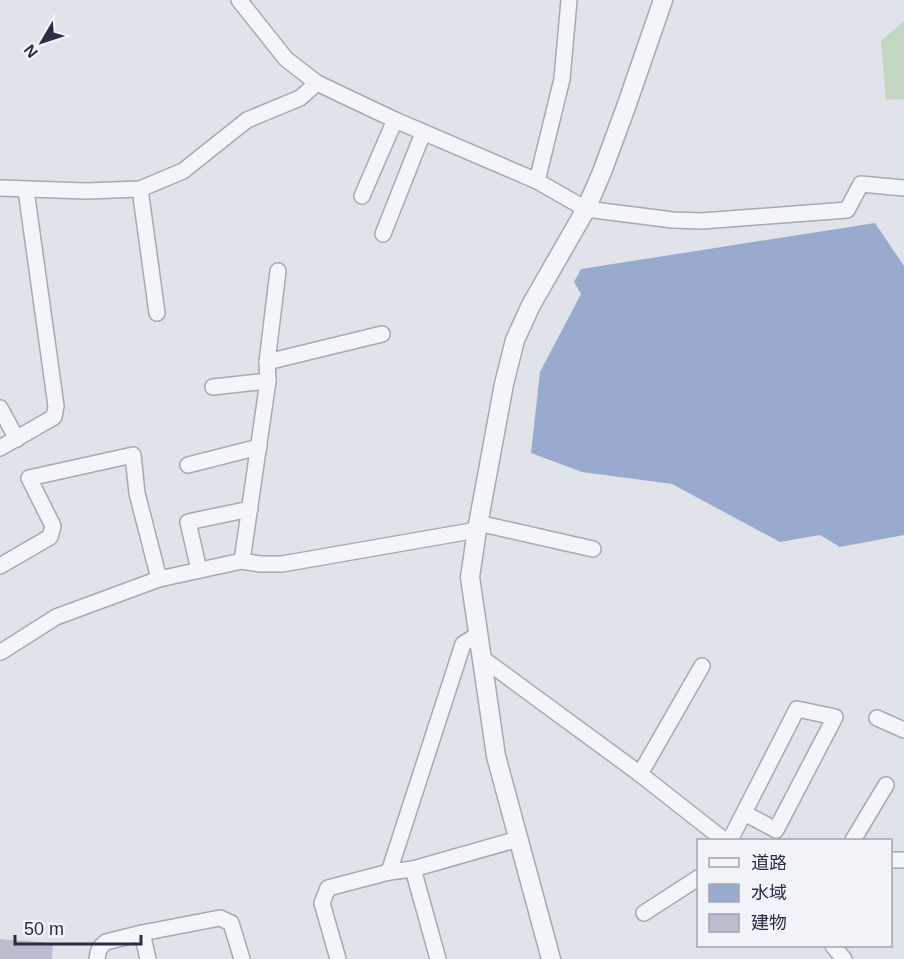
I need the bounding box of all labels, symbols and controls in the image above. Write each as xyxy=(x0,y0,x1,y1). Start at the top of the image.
north arrow xyxy=(12,12,72,72)
text: N xyxy=(20,41,41,61)
legend xyxy=(697,839,892,947)
text: 道路 xyxy=(751,853,787,873)
text: 水域 xyxy=(751,883,787,903)
scale bar xyxy=(15,908,141,946)
text: 建物 xyxy=(751,913,787,933)
text: 50 m xyxy=(24,919,64,939)

